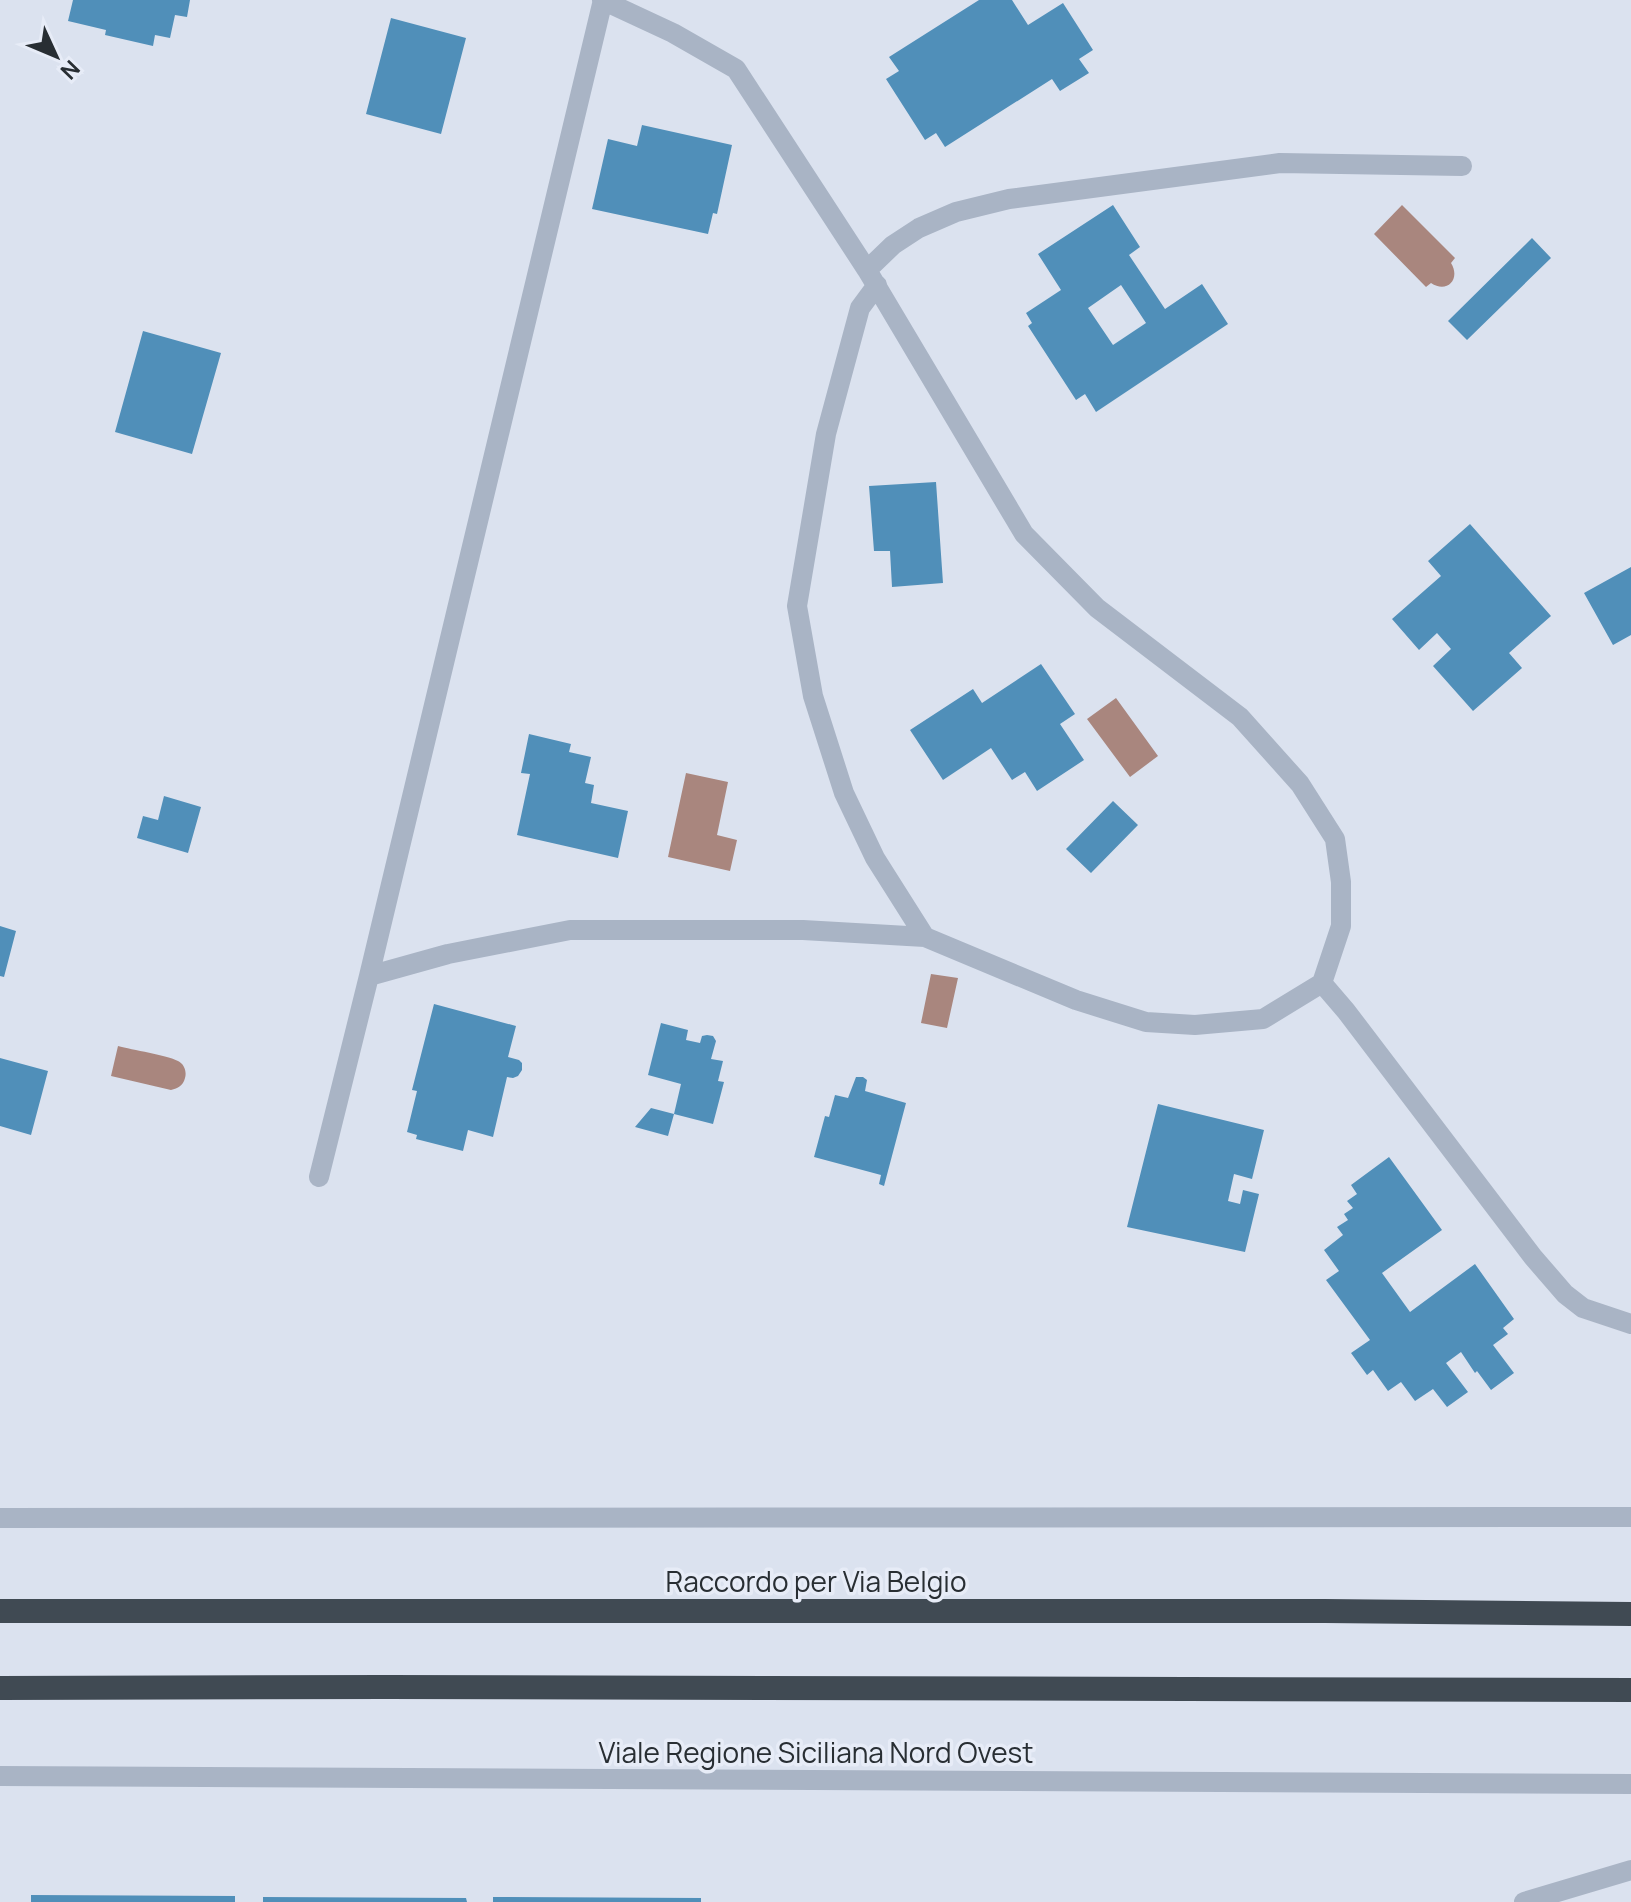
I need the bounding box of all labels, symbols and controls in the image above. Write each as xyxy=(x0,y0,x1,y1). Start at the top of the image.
north arrow xyxy=(16,16,96,96)
text: N xyxy=(54,54,87,86)
street label: Raccordo per Via Belgio xyxy=(666,1562,966,1600)
street label: Viale Regione Siciliana Nord Ovest xyxy=(599,1733,1033,1771)

